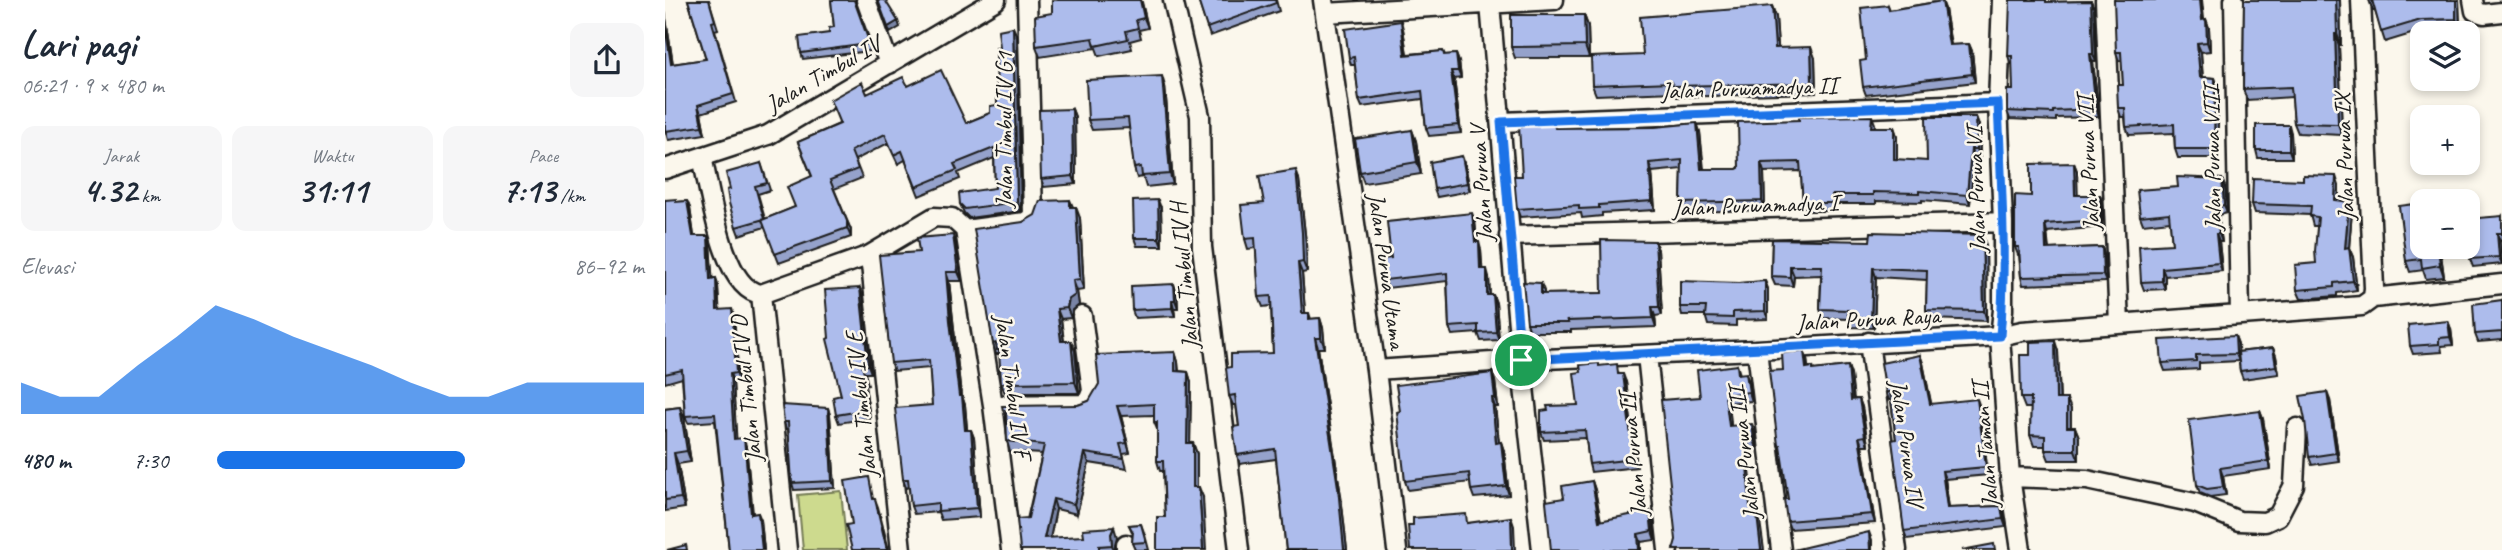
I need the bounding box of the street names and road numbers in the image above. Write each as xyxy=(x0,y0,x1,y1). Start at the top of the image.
street label: Jalan Timbul IV xyxy=(759,27,890,119)
street label: Jalan Timbul IV G1 xyxy=(989,51,1019,209)
street label: Jalan Purwamadya II xyxy=(1659,70,1843,106)
street label: Jalan Purwa VIII xyxy=(2196,80,2228,232)
street label: Jalan Purwa VII xyxy=(2069,89,2107,233)
street label: Jalan Purwa IX xyxy=(2327,90,2361,222)
street label: Jalan Purwa V xyxy=(1462,121,1500,244)
street label: Jalan Purwa VI xyxy=(1959,121,1993,255)
street label: Jalan Purwamadya I xyxy=(1670,187,1844,223)
street label: Jalan Purwa Utama xyxy=(1361,190,1413,353)
street label: Jalan Timbul IV H xyxy=(1162,198,1205,352)
street label: Jalan Purwa Raya xyxy=(1794,300,1943,338)
street label: Jalan Timbul IV F xyxy=(988,311,1039,466)
street label: Jalan Timbul IV D xyxy=(723,312,769,465)
street label: Jalan Timbul IV E xyxy=(838,328,884,481)
street label: Jalan Taman II xyxy=(1964,375,2006,510)
street label: Jalan Purwa IV xyxy=(1883,377,1931,512)
street label: Jalan Purwa III xyxy=(1720,380,1767,522)
street label: Jalan Purwa II xyxy=(1611,386,1655,519)

